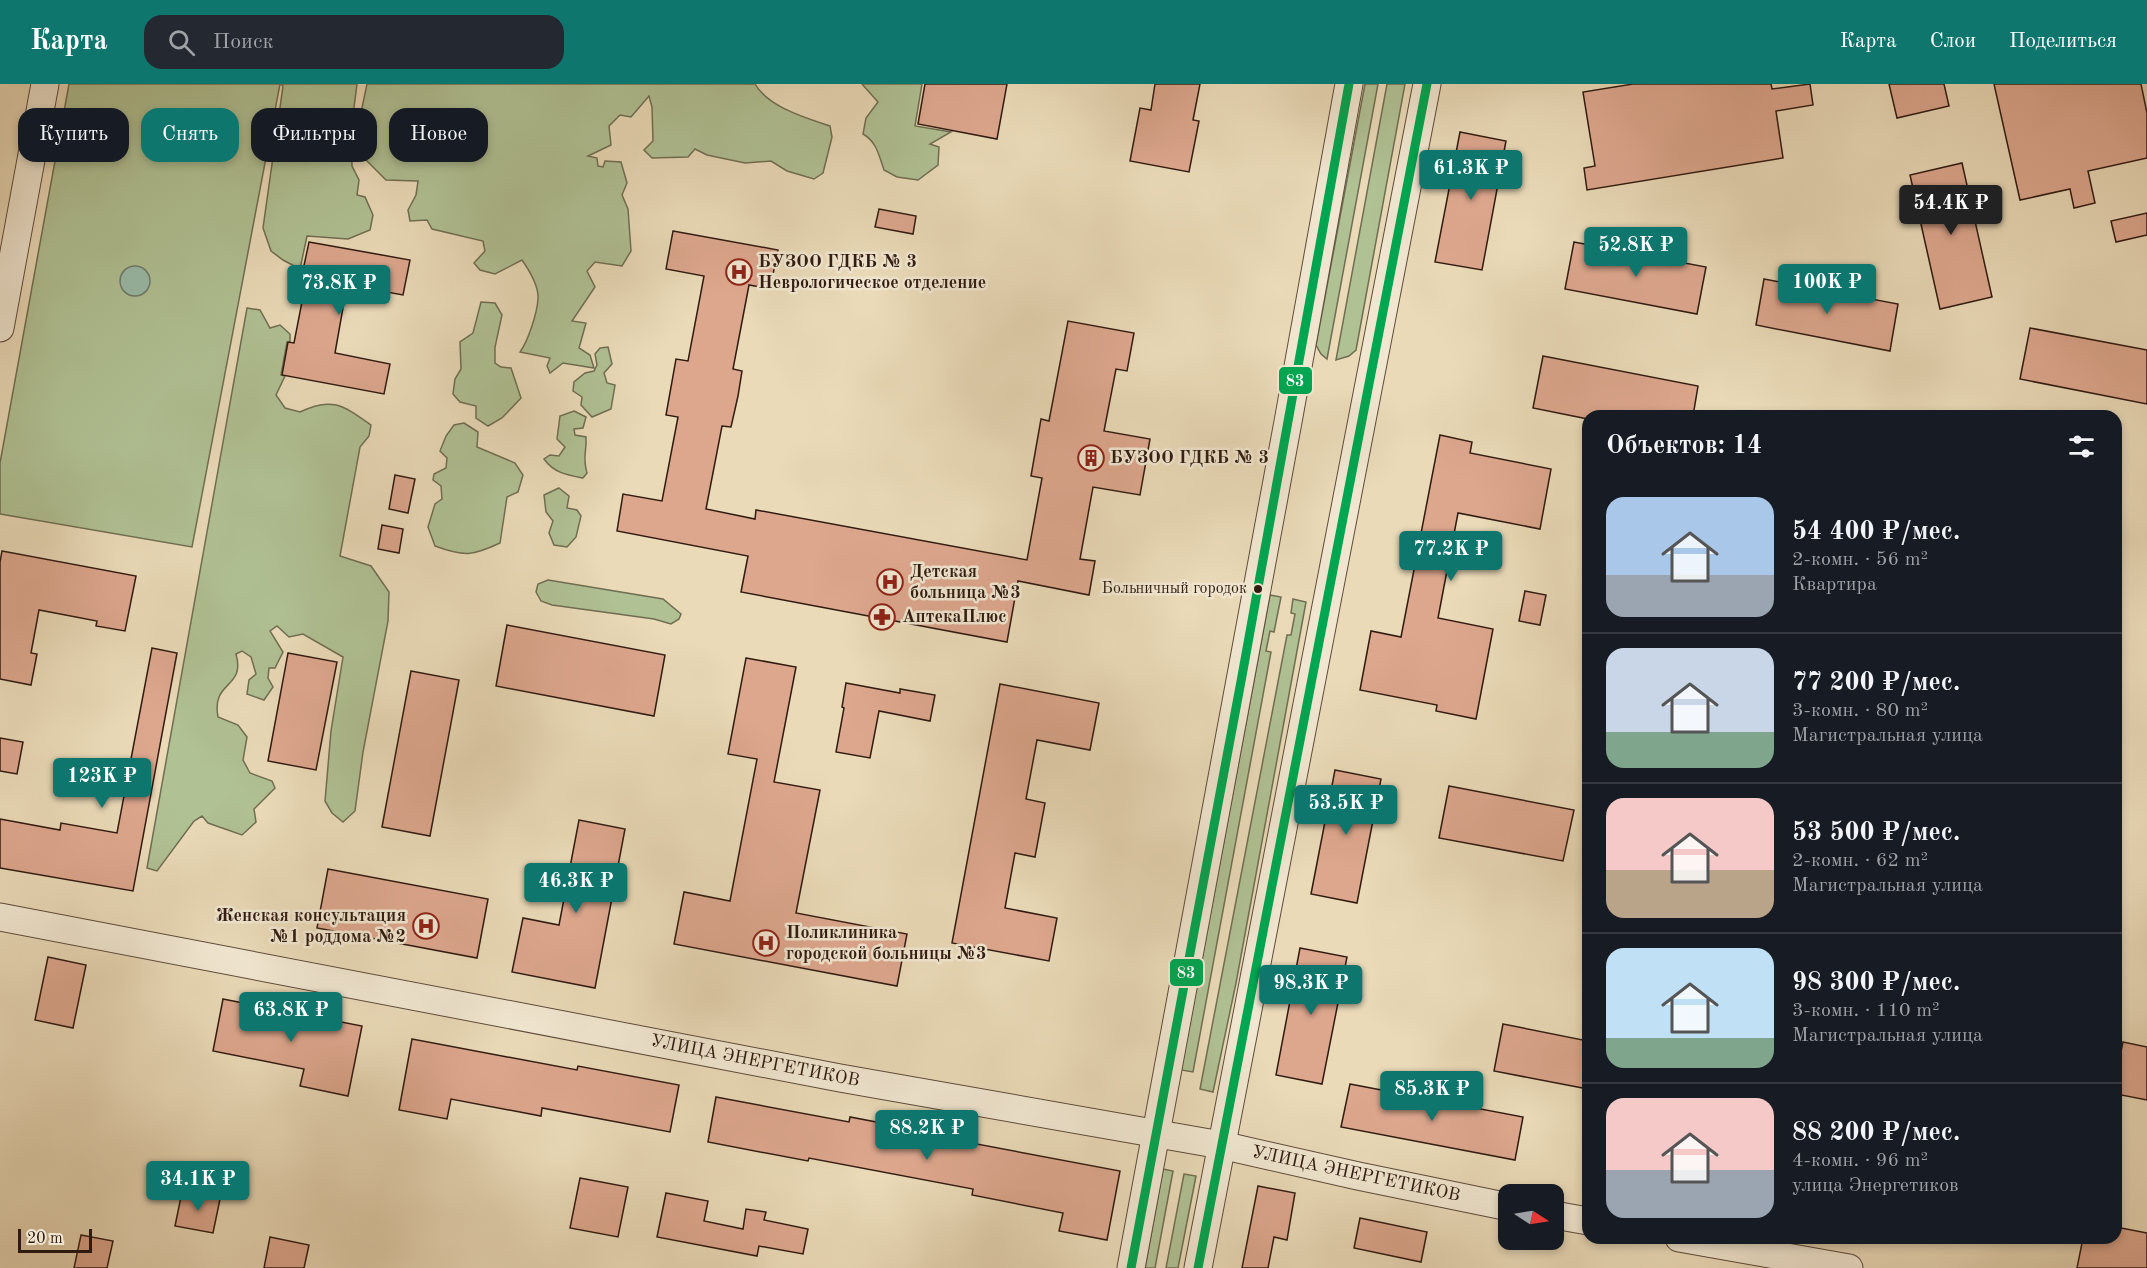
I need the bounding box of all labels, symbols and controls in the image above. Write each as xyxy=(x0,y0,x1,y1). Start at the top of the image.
search box xyxy=(144,15,564,69)
icon: search xyxy=(165,26,198,59)
text: Карта xyxy=(30,28,108,56)
text: Поиск xyxy=(213,31,274,53)
text: Карта xyxy=(1840,31,1897,52)
text: Слои xyxy=(1930,31,1976,52)
text: Поделиться xyxy=(2009,31,2117,52)
chip: Купить xyxy=(18,108,129,162)
chip: Снять xyxy=(141,108,239,162)
chip: Фильтры xyxy=(251,108,377,162)
chip: Новое xyxy=(389,108,488,162)
pin: 61.3K ₽ xyxy=(1416,150,1526,201)
text: 61.3K ₽ xyxy=(1433,159,1509,179)
pin: 54.4K ₽ xyxy=(1896,185,2006,236)
text: 54.4K ₽ xyxy=(1913,194,1989,214)
pin: 52.8K ₽ xyxy=(1581,227,1691,278)
text: 52.8K ₽ xyxy=(1598,236,1674,256)
place label: БУЗОО ГДКБ № 3 Неврологическое отделение xyxy=(758,253,986,292)
hospital icon: БУЗОО ГДКБ № 3 Неврологическое отделение xyxy=(724,257,754,287)
pin: 100K ₽ xyxy=(1778,264,1876,315)
pin: 73.8K ₽ xyxy=(284,265,394,316)
text: 100K ₽ xyxy=(1792,273,1862,293)
text: 73.8K ₽ xyxy=(301,274,377,294)
line badge: 83 xyxy=(1278,366,1313,395)
text: 83 xyxy=(1286,374,1304,390)
icon: filters xyxy=(2065,430,2098,463)
text: Объектов: 14 xyxy=(1606,433,1762,459)
building icon: БУЗОО ГДКБ № 3 xyxy=(1076,443,1106,473)
place label: БУЗОО ГДКБ № 3 xyxy=(1110,449,1269,467)
text: 54 400 ₽/мес. xyxy=(1792,519,1960,545)
icon: home xyxy=(1654,521,1726,593)
pin: 77.2K ₽ xyxy=(1396,531,1506,582)
text: 77.2K ₽ xyxy=(1413,540,1489,560)
text: 2-комн. · 56 m² xyxy=(1792,550,1928,570)
place label: Детская больница №3 xyxy=(910,563,1021,602)
hospital icon: Детская больница №3 xyxy=(875,567,905,597)
text: Квартира xyxy=(1792,575,1877,595)
place label: Больничный городок xyxy=(1102,581,1247,597)
marker: Больничный городок xyxy=(1252,583,1264,595)
pharmacy icon: АптекаПлюс xyxy=(867,602,897,632)
place label: АптекаПлюс xyxy=(902,608,1007,626)
text: 77 200 ₽/мес. xyxy=(1792,670,1960,696)
icon: home xyxy=(1654,672,1726,744)
text: 3-комн. · 80 m² xyxy=(1792,701,1928,721)
text: Магистральная улица xyxy=(1792,726,1983,746)
pin: 123K ₽ xyxy=(53,758,151,809)
text: 123K ₽ xyxy=(67,767,137,787)
pin: 53.5K ₽ xyxy=(1291,785,1401,836)
text: 53.5K ₽ xyxy=(1308,794,1384,814)
text: 53 500 ₽/мес. xyxy=(1792,820,1960,846)
icon: home xyxy=(1654,822,1726,894)
text: 2-комн. · 62 m² xyxy=(1792,851,1928,871)
pin: 46.3K ₽ xyxy=(521,863,631,914)
text: 46.3K ₽ xyxy=(538,872,614,892)
text: Магистральная улица xyxy=(1792,876,1983,896)
place label: Женская консультация №1 роддома №2 xyxy=(216,907,406,946)
hospital icon: Женская консультация №1 роддома №2 xyxy=(411,911,441,941)
place label: Поликлиника городской больницы №3 xyxy=(786,924,986,963)
hospital icon: Поликлиника городской больницы №3 xyxy=(751,928,781,958)
line badge: 83 xyxy=(1169,958,1204,987)
pin: 98.3K ₽ xyxy=(1256,965,1366,1016)
text: 83 xyxy=(1177,966,1195,982)
text: 98 300 ₽/мес. xyxy=(1792,970,1960,996)
icon: home xyxy=(1654,972,1726,1044)
text: 98.3K ₽ xyxy=(1273,974,1349,994)
pin: 63.8K ₽ xyxy=(236,992,346,1043)
text: 63.8K ₽ xyxy=(253,1001,329,1021)
text: 3-комн. · 110 m² xyxy=(1792,1001,1940,1021)
text: Магистральная улица xyxy=(1792,1026,1983,1046)
street label: УЛИЦА ЭНЕРГЕТИКОВ xyxy=(649,1032,861,1090)
pin: 85.3K ₽ xyxy=(1377,1071,1487,1122)
text: 85.3K ₽ xyxy=(1394,1080,1470,1100)
pin: 88.2K ₽ xyxy=(872,1110,982,1161)
text: 88.2K ₽ xyxy=(889,1119,965,1139)
text: 88 200 ₽/мес. xyxy=(1792,1120,1960,1146)
icon: home xyxy=(1654,1122,1726,1194)
street label: УЛИЦА ЭНЕРГЕТИКОВ xyxy=(1250,1143,1462,1205)
text: 4-комн. · 96 m² xyxy=(1792,1151,1928,1171)
pin: 34.1K ₽ xyxy=(143,1161,253,1212)
text: 34.1K ₽ xyxy=(160,1170,236,1190)
text: улица Энергетиков xyxy=(1792,1176,1959,1196)
north arrow xyxy=(1498,1184,1564,1250)
map controls xyxy=(1498,1184,1564,1250)
scale bar xyxy=(18,1226,92,1254)
text: 20 m xyxy=(27,1231,63,1247)

